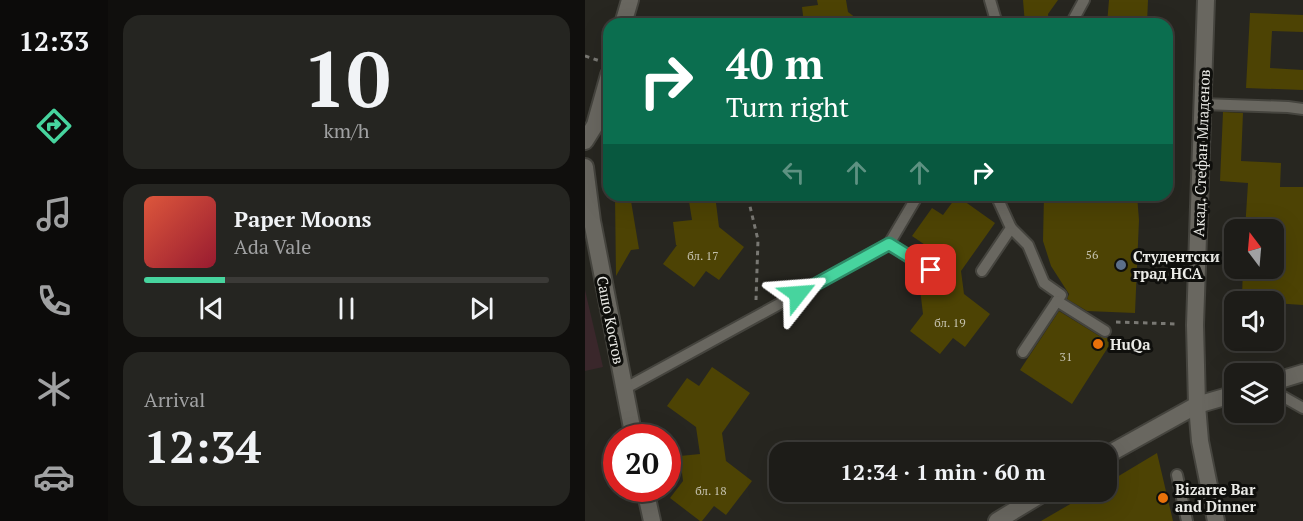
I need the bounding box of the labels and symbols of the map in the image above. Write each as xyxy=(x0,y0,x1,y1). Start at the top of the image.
street label: Акад. Стефан Младенов xyxy=(1188,69,1214,237)
north arrow xyxy=(1224,219,1284,279)
pin xyxy=(905,244,956,295)
place label: Студентски град НСА xyxy=(1133,246,1220,283)
house number: 56 xyxy=(1086,247,1099,262)
house number: бл. 17 xyxy=(687,248,719,263)
marker: Студентски град НСА xyxy=(1114,258,1128,272)
position arrow xyxy=(766,262,830,326)
street label: Сашо Костов xyxy=(593,274,629,366)
house number: бл. 19 xyxy=(934,315,966,330)
place label: HuQa xyxy=(1110,334,1151,354)
marker: HuQa xyxy=(1091,337,1105,351)
house number: 31 xyxy=(1060,349,1072,364)
speed limit sign: 20 xyxy=(603,424,681,502)
place label: Bizarre Bar and Dinner xyxy=(1175,479,1256,516)
house number: бл. 18 xyxy=(695,483,727,498)
marker: Bizarre Bar and Dinner xyxy=(1156,491,1170,505)

